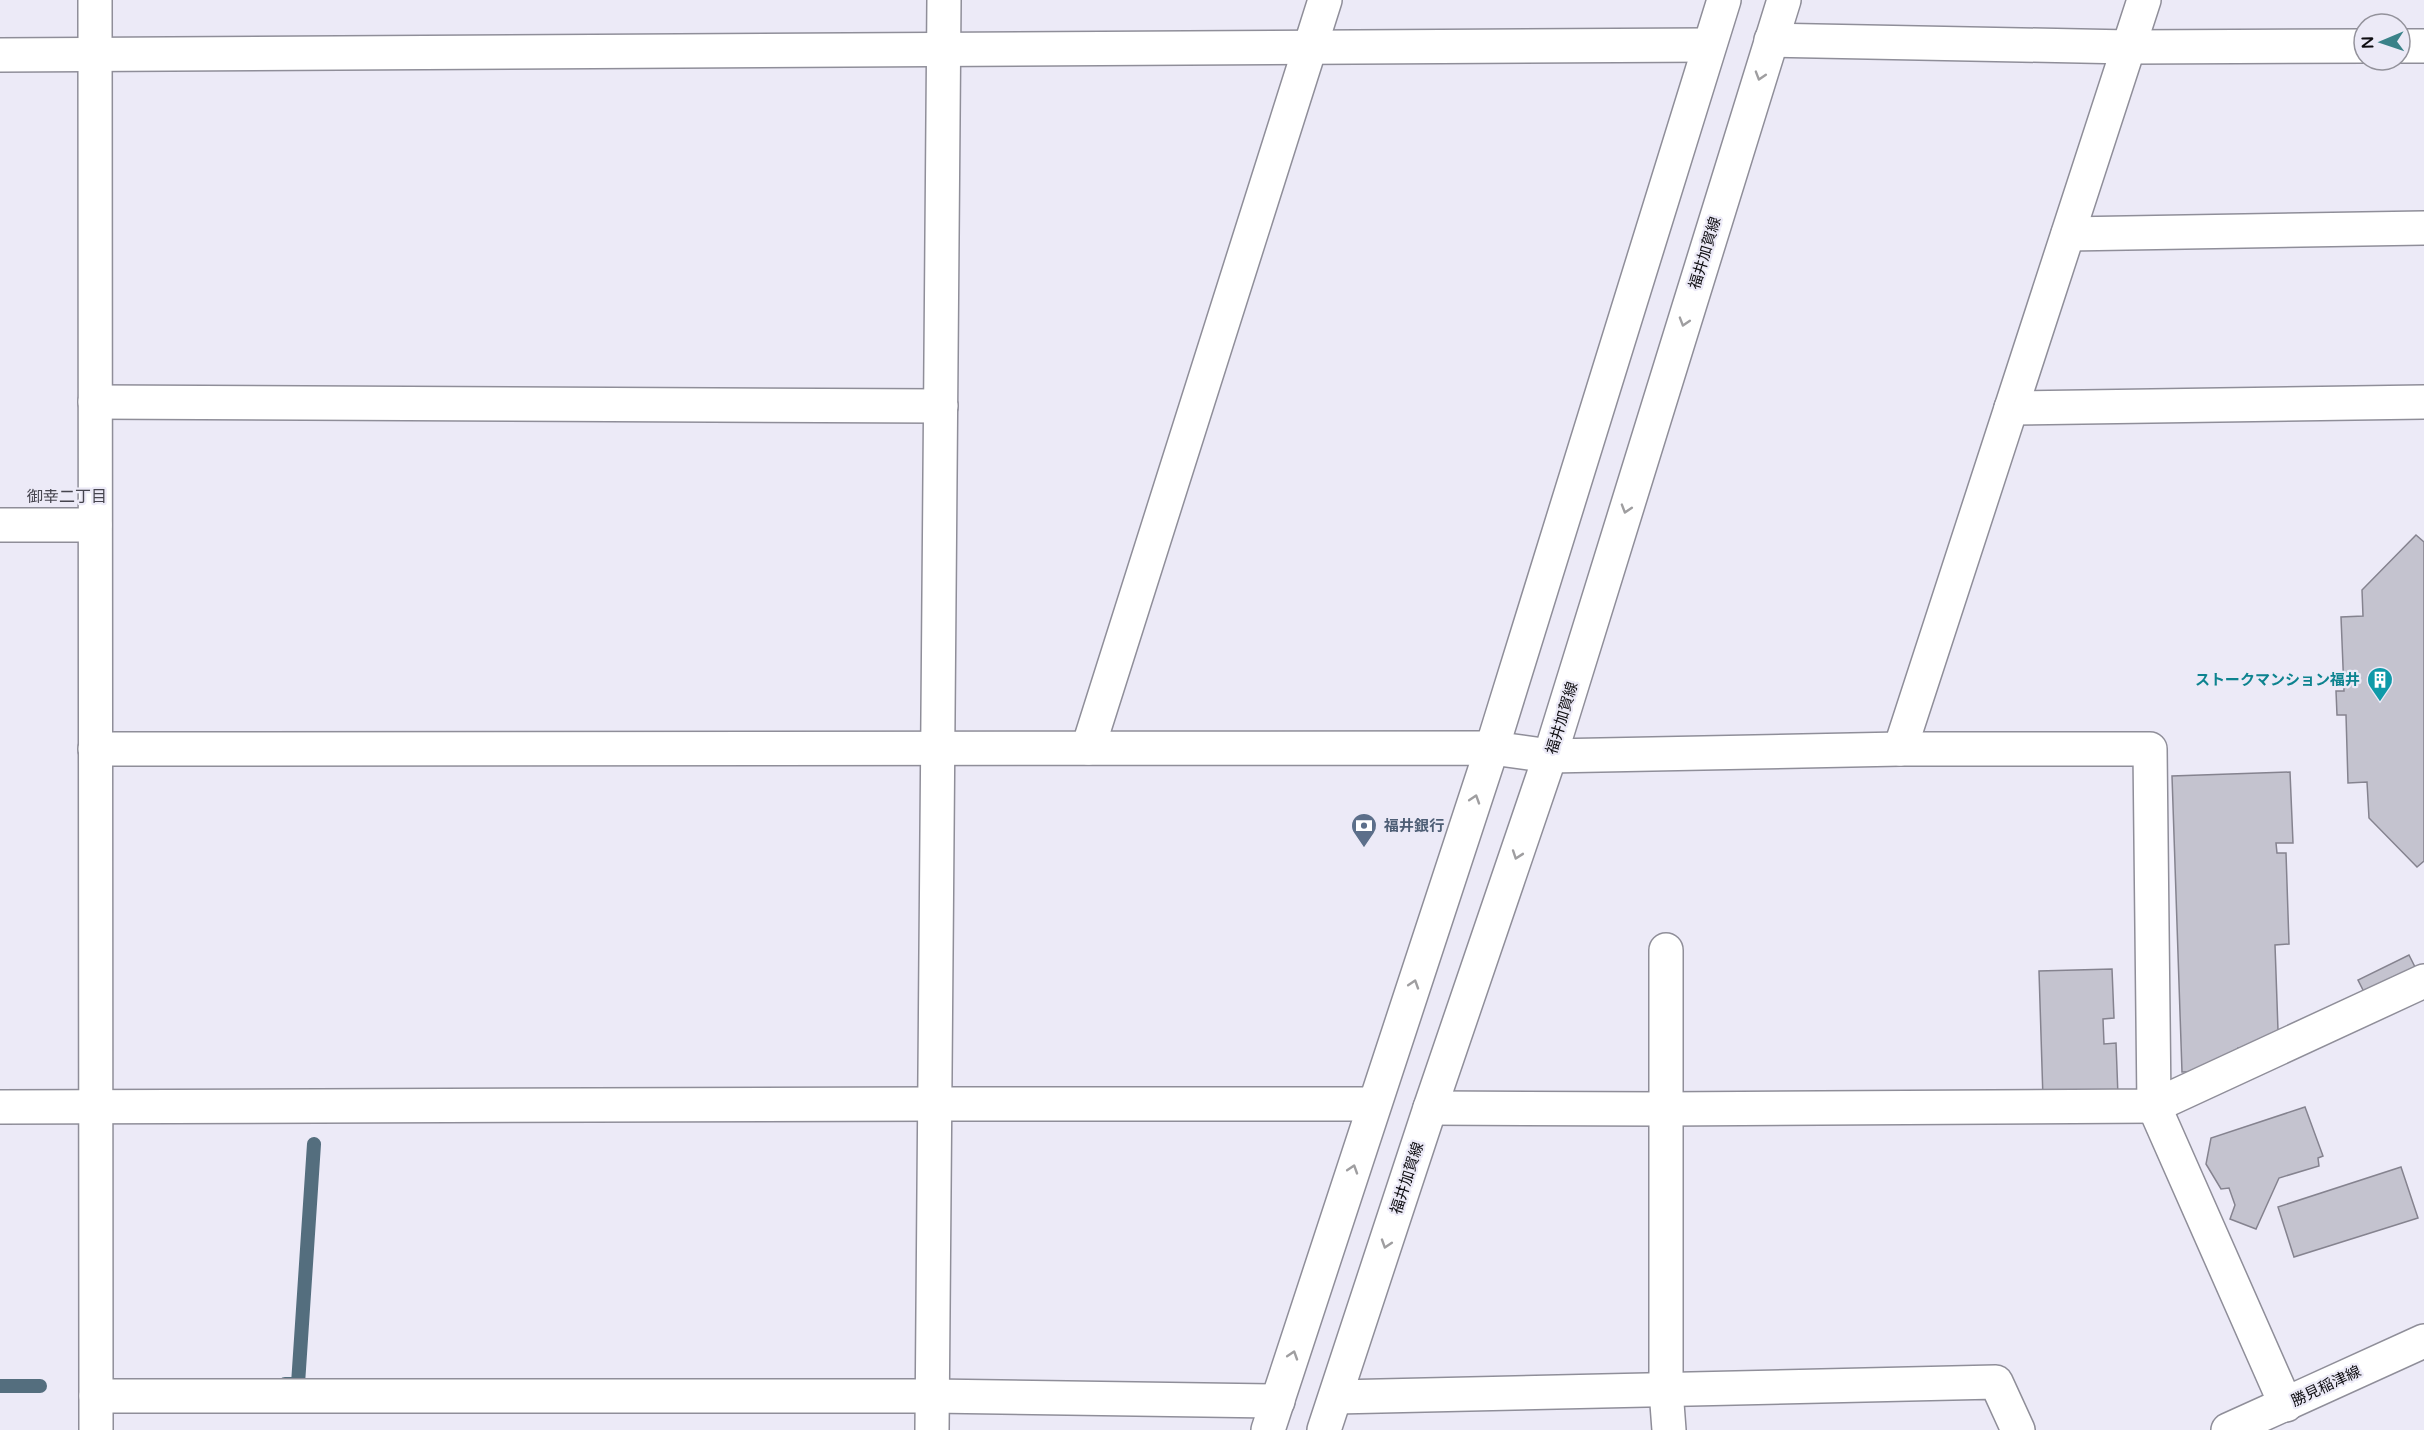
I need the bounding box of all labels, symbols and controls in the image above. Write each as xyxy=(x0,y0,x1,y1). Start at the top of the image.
north arrow xyxy=(2352,12,2412,72)
text: N xyxy=(2358,36,2378,49)
one-way arrow xyxy=(1755,70,1767,81)
street label: 福井加賀線 xyxy=(1685,214,1725,292)
one-way arrow xyxy=(1679,316,1691,327)
district label: 御幸二丁目 xyxy=(27,487,107,507)
one-way arrow xyxy=(1621,503,1634,514)
building icon: ストークマンション福井 xyxy=(2365,665,2395,703)
place label: ストークマンション福井 xyxy=(2195,671,2360,689)
street label: 福井加賀線 xyxy=(1542,679,1582,757)
one-way arrow xyxy=(1468,794,1481,805)
bank icon: 福井銀行 xyxy=(1349,811,1379,849)
place label: 福井銀行 xyxy=(1383,817,1444,835)
one-way arrow xyxy=(1511,849,1524,860)
one-way arrow xyxy=(1407,979,1419,990)
street label: 福井加賀線 xyxy=(1387,1140,1427,1216)
one-way arrow xyxy=(1346,1164,1359,1175)
one-way arrow xyxy=(1381,1238,1393,1249)
one-way arrow xyxy=(1286,1350,1299,1361)
street label: 勝見稲津線 xyxy=(2288,1362,2364,1410)

